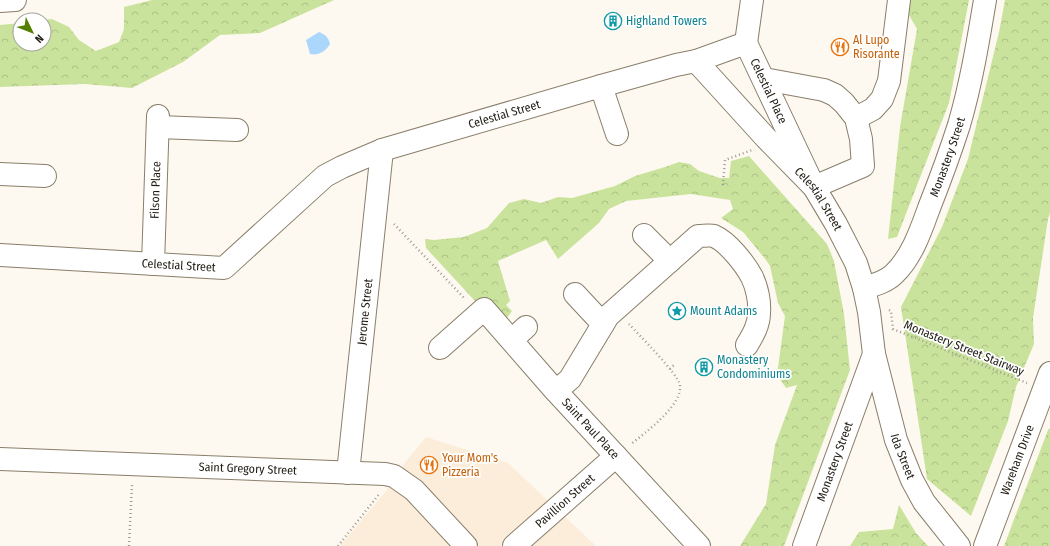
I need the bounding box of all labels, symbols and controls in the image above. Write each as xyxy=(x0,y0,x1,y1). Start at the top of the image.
building icon: Highland Towers xyxy=(603,11,623,31)
north arrow xyxy=(12,12,52,52)
place label: Highland Towers xyxy=(626,14,707,28)
text: N xyxy=(32,32,46,45)
place label: Al Lupo Risorante xyxy=(853,33,900,61)
restaurant icon: Al Lupo Risorante xyxy=(830,37,850,57)
street label: Celestial Place xyxy=(747,56,790,126)
street label: Celestial Street xyxy=(467,97,542,131)
street label: Monastery Street xyxy=(927,116,968,199)
street label: Filson Place xyxy=(148,161,163,219)
street label: Celestial Street xyxy=(792,164,845,233)
street label: Celestial Street xyxy=(141,256,216,275)
street label: Jerome Street xyxy=(354,278,375,346)
place icon: Mount Adams xyxy=(667,301,687,321)
place label: Mount Adams xyxy=(690,304,757,318)
street label: Monastery Street Stairway xyxy=(902,318,1027,379)
place label: Monastery Condominiums xyxy=(717,353,790,381)
building icon: Monastery Condominiums xyxy=(694,357,714,377)
street label: Saint Paul Place xyxy=(559,395,622,462)
street label: Monastery Street xyxy=(814,420,856,503)
street label: Wareham Drive xyxy=(998,423,1037,497)
street label: Ida Street xyxy=(888,432,918,481)
place label: Your Mom's Pizzeria xyxy=(442,451,498,479)
restaurant icon: Your Mom's Pizzeria xyxy=(419,455,439,475)
street label: Saint Gregory Street xyxy=(198,460,297,478)
street label: Pavillion Street xyxy=(533,471,597,531)

